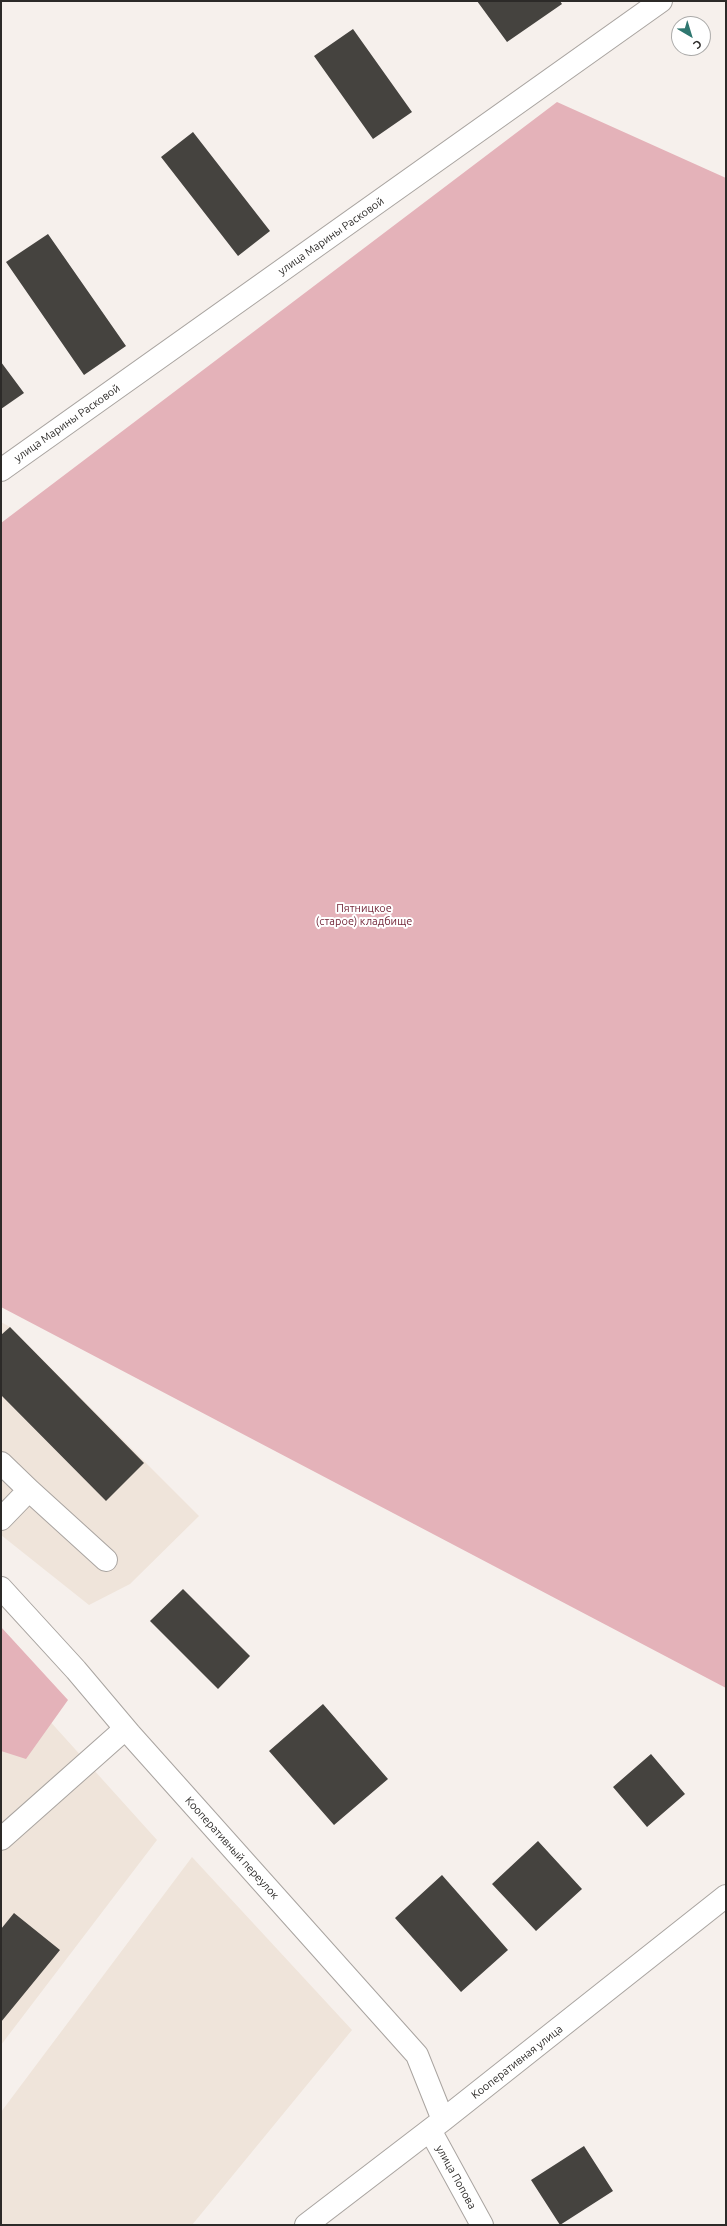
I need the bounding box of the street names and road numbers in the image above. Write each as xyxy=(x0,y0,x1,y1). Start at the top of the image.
street label: улица Марины Расковой xyxy=(276,194,386,278)
street label: улица Марины Расковой xyxy=(12,381,122,465)
street label: Кооперативный переулок xyxy=(182,1794,282,1902)
street label: Кооперативная улица xyxy=(469,2022,565,2102)
street label: улица Попова xyxy=(433,2143,479,2211)

